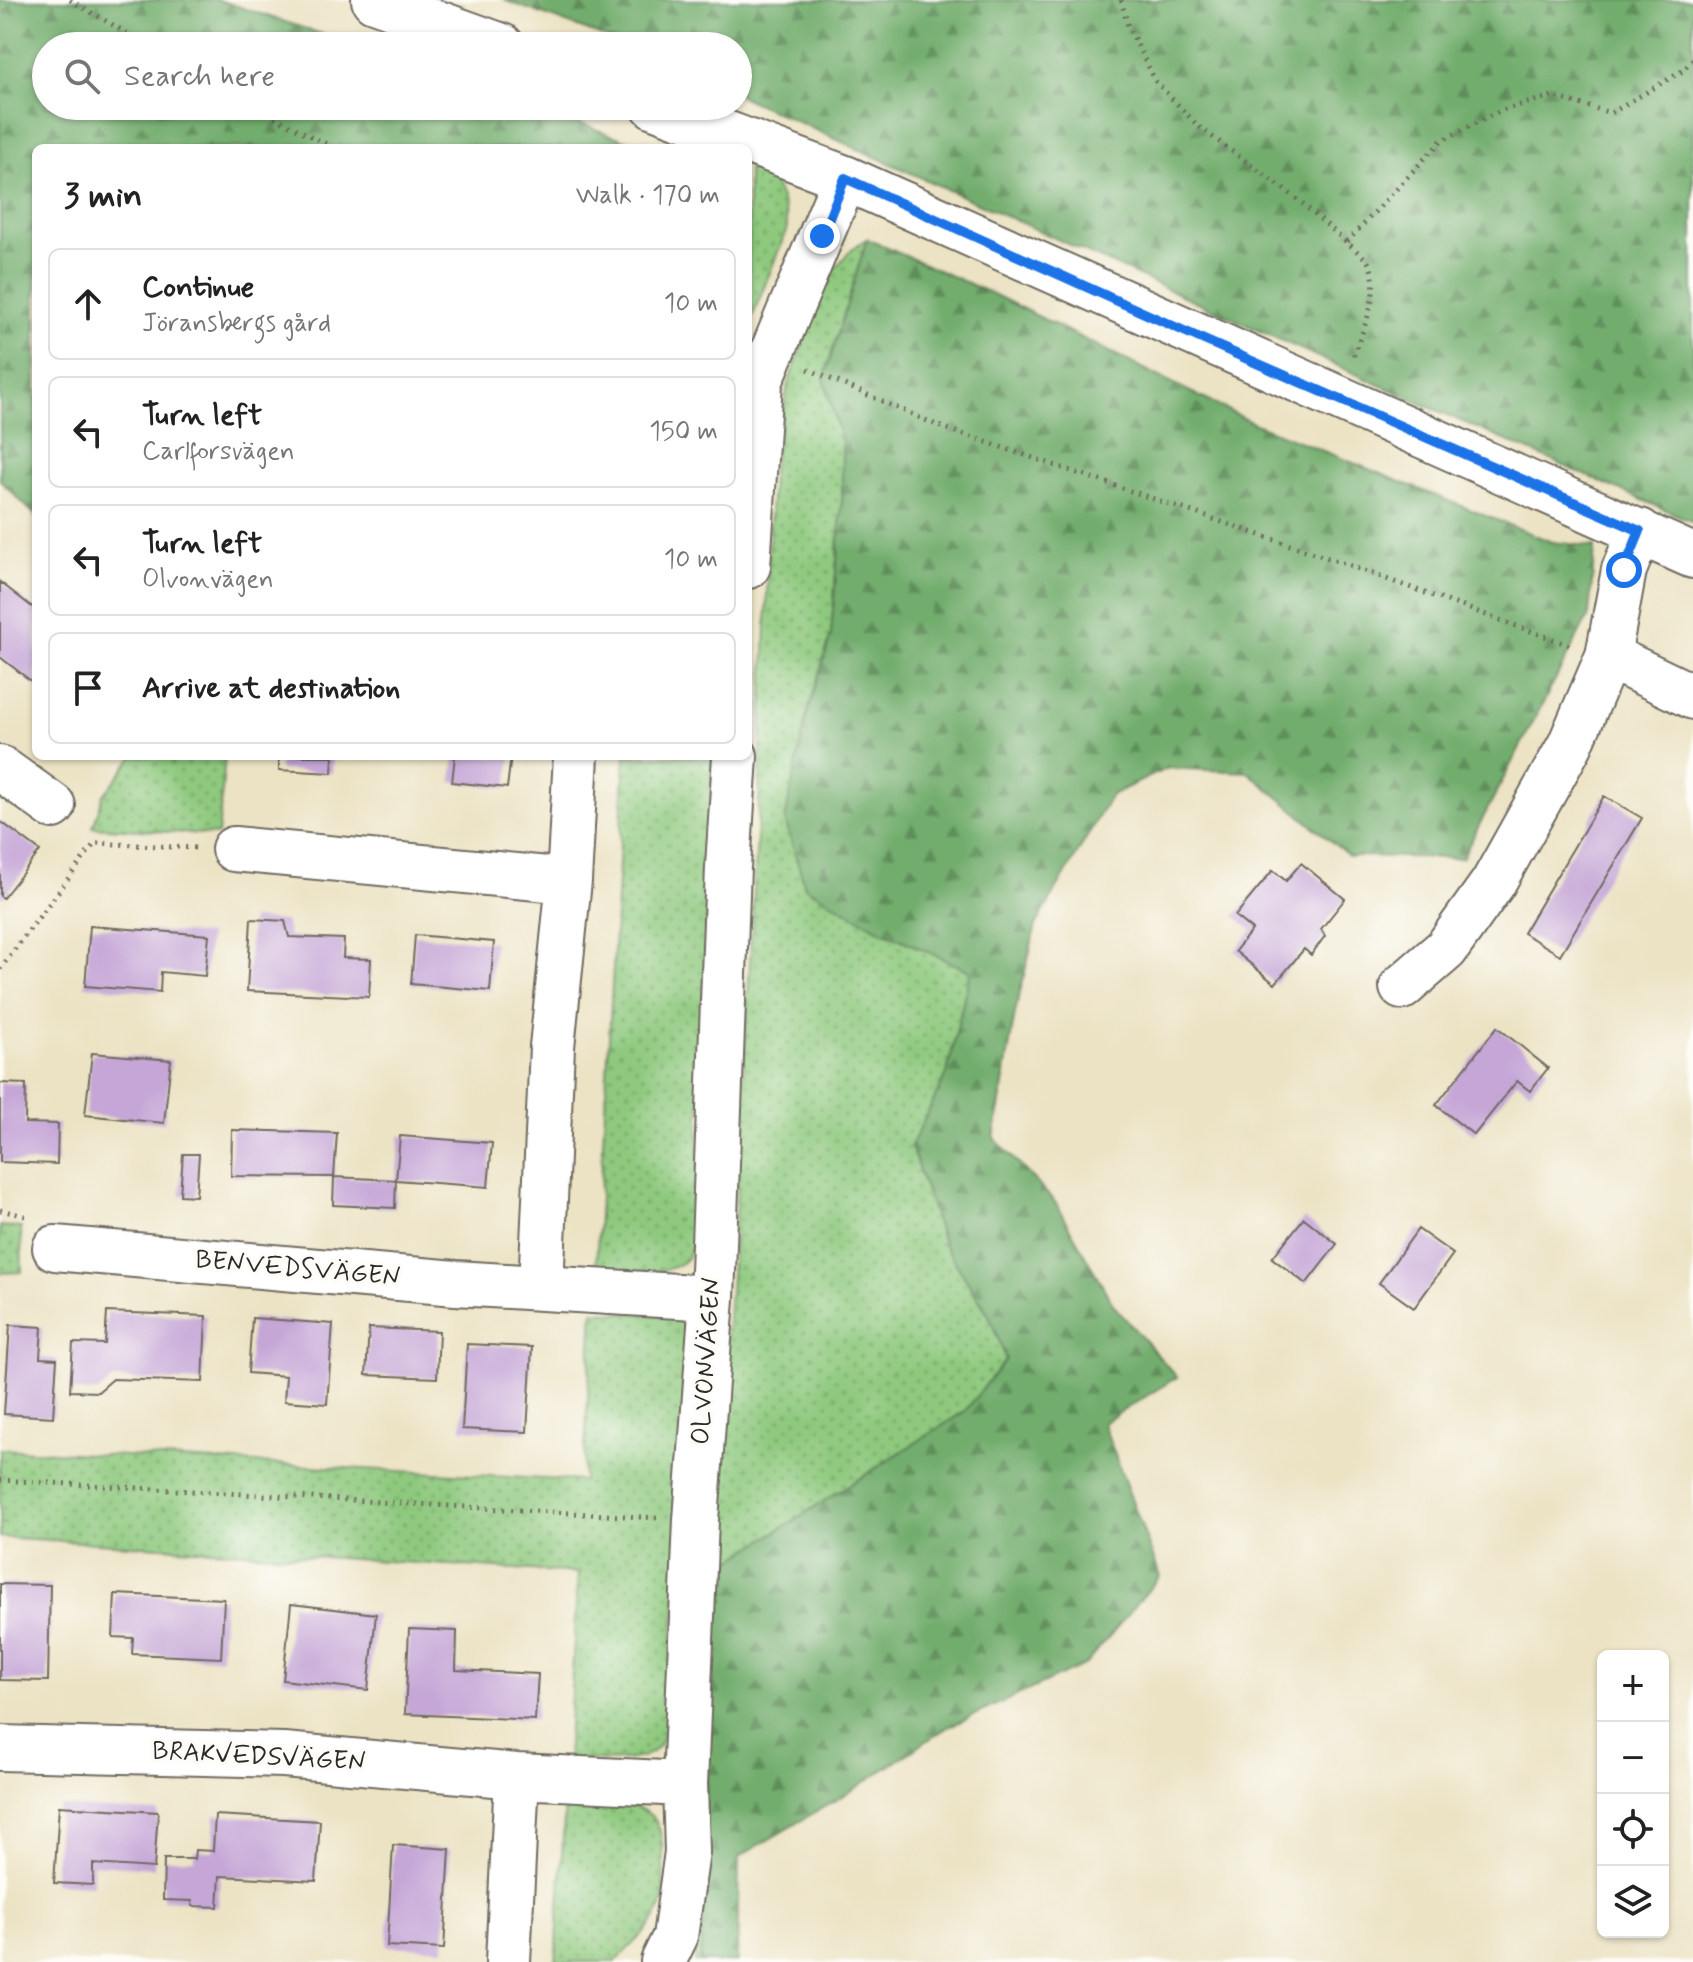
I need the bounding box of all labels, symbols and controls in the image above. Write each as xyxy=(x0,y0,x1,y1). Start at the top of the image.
search box xyxy=(32,32,752,120)
icon: search xyxy=(60,54,104,98)
text: Search here xyxy=(124,57,275,96)
text: 3 min xyxy=(64,174,142,219)
text: Walk · 170 m xyxy=(576,179,720,213)
route end xyxy=(804,218,840,254)
text: Continue xyxy=(142,268,254,307)
icon: ahead xyxy=(66,282,110,326)
text: 10 m xyxy=(664,287,718,321)
text: Jöransbergs gård xyxy=(142,307,331,341)
text: Turn left xyxy=(142,396,262,435)
icon: left xyxy=(66,410,110,454)
text: 150 m xyxy=(649,415,718,449)
text: Carlforsvägen xyxy=(142,435,295,469)
text: Turn left xyxy=(142,524,262,563)
icon: left xyxy=(66,538,110,582)
text: 10 m xyxy=(664,543,718,577)
route start xyxy=(1606,552,1642,588)
text: Olvonvägen xyxy=(142,563,274,597)
icon: arrive xyxy=(66,666,110,710)
text: Arrive at destination xyxy=(142,669,400,708)
street label: BENVEDSVÄGEN xyxy=(194,1243,402,1295)
street label: OLVONVÄGEN xyxy=(684,1276,730,1446)
map controls xyxy=(1597,1650,1669,1938)
button: + xyxy=(1597,1650,1669,1722)
button: − xyxy=(1597,1722,1669,1794)
street label: BRAKVEDSVÄGEN xyxy=(151,1734,367,1780)
button: locate xyxy=(1597,1794,1669,1866)
button: layers xyxy=(1597,1866,1669,1938)

